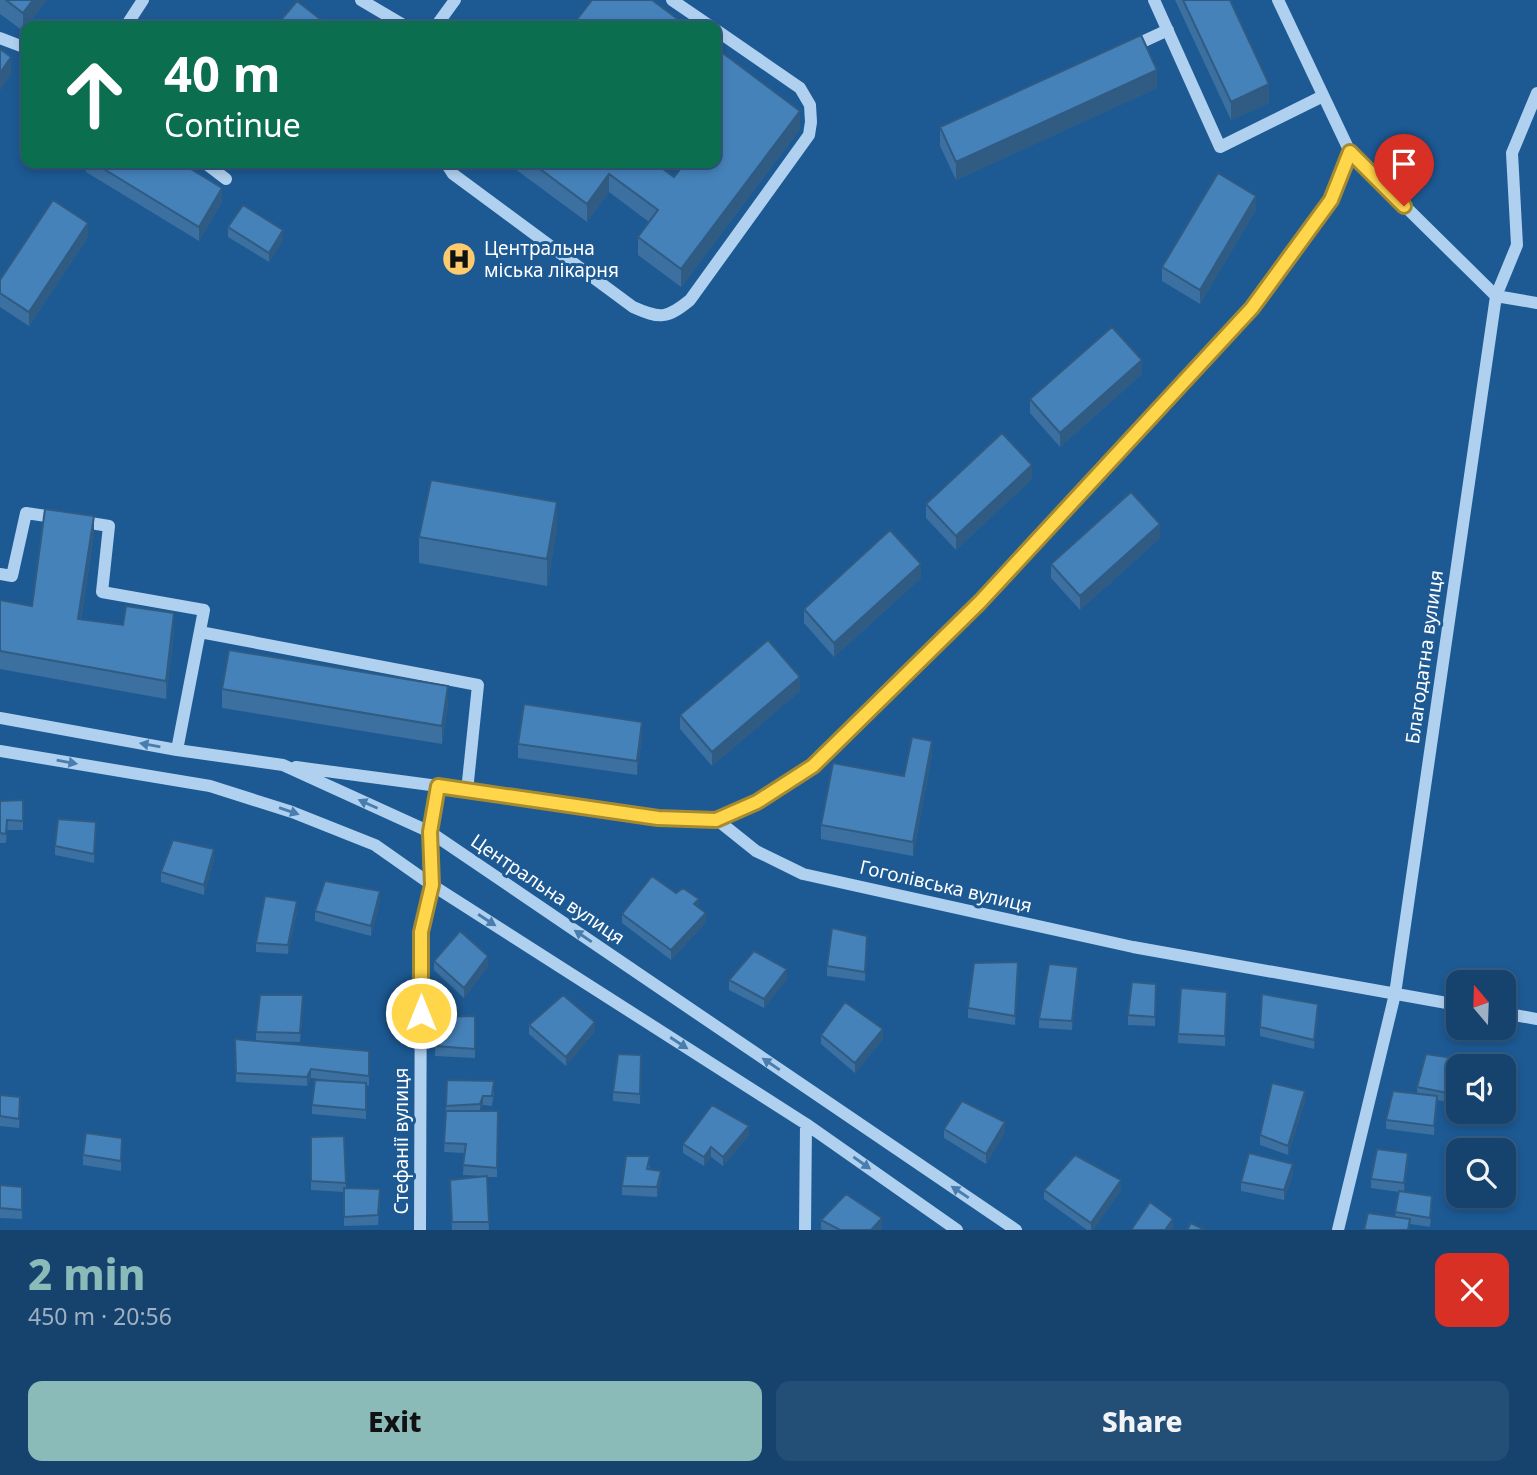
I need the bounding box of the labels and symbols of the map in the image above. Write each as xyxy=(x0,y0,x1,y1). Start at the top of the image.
pin xyxy=(1374,134,1434,206)
place label: Центральна міська лікарня xyxy=(484,235,619,283)
hospital icon: Центральна міська лікарня xyxy=(440,240,478,278)
street label: Благодатна вулиця xyxy=(1399,568,1449,746)
one-way arrow xyxy=(139,739,161,750)
one-way arrow xyxy=(56,757,78,768)
one-way arrow xyxy=(358,798,378,810)
one-way arrow xyxy=(278,806,299,817)
street label: Центральна вулиця xyxy=(466,828,630,950)
street label: Гоголівська вулиця xyxy=(857,854,1035,918)
one-way arrow xyxy=(478,913,496,927)
one-way arrow xyxy=(574,929,592,943)
north arrow xyxy=(1446,970,1516,1040)
position arrow xyxy=(384,976,458,1050)
one-way arrow xyxy=(669,1036,688,1049)
one-way arrow xyxy=(762,1057,780,1071)
street label: Стефанії вулиця xyxy=(388,1067,414,1215)
one-way arrow xyxy=(853,1156,871,1170)
one-way arrow xyxy=(950,1186,969,1199)

